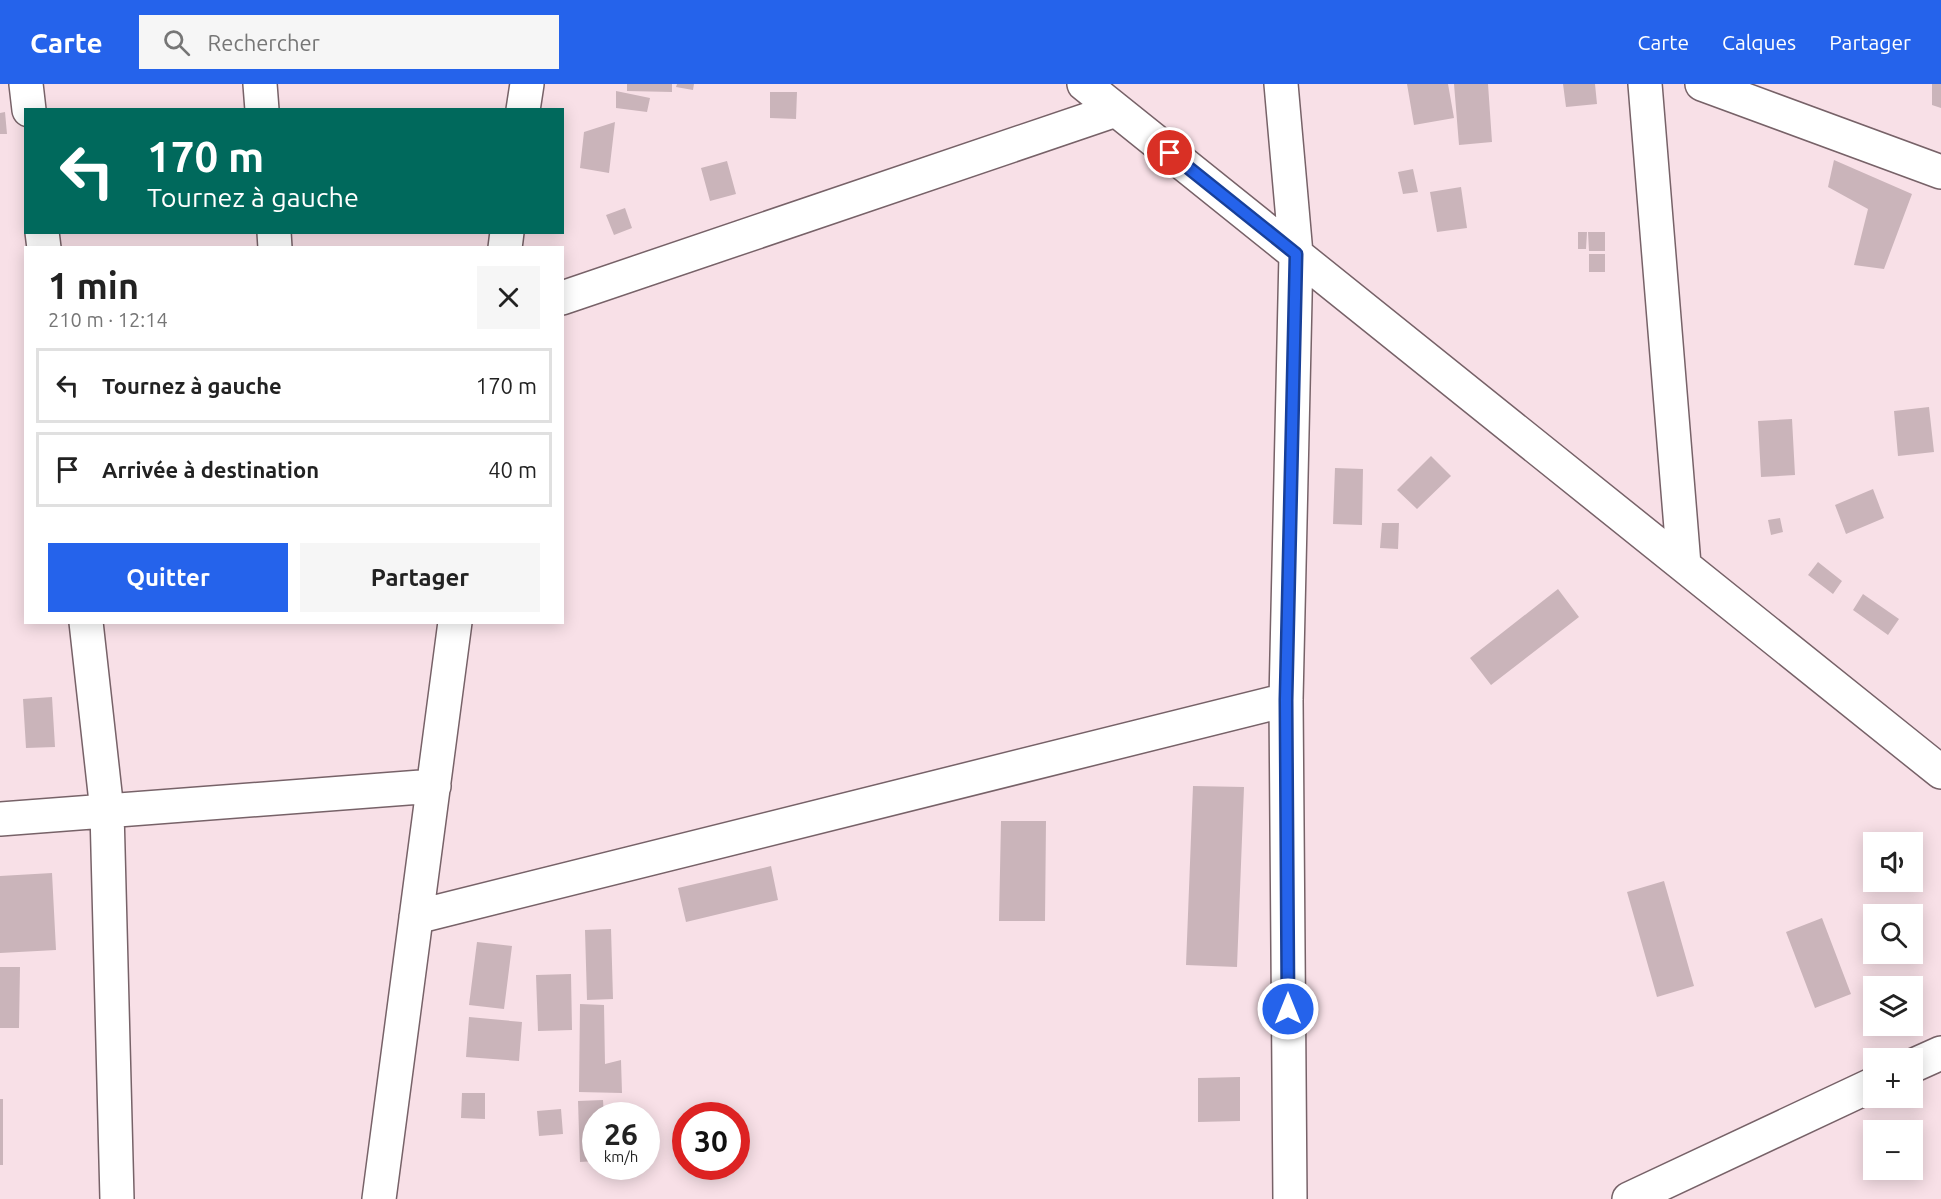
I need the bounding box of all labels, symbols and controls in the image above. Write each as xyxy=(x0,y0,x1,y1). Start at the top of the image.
search box xyxy=(139,15,559,69)
icon: search xyxy=(160,26,193,59)
text: Carte xyxy=(30,27,103,58)
text: Rechercher xyxy=(208,30,320,55)
text: Carte xyxy=(1638,30,1689,54)
text: Calques xyxy=(1722,30,1796,54)
text: Partager xyxy=(1829,30,1911,54)
pin xyxy=(1144,127,1195,178)
icon: left xyxy=(48,132,126,210)
text: 170 m xyxy=(147,133,264,180)
icon: arrive xyxy=(1153,136,1186,169)
text: Tournez à gauche xyxy=(147,182,359,212)
text: 1 min xyxy=(48,265,139,306)
button: close xyxy=(477,266,540,329)
text: 210 m · 12:14 xyxy=(48,308,168,331)
icon: left xyxy=(51,369,84,402)
text: Tournez à gauche xyxy=(102,373,282,398)
text: 170 m xyxy=(476,373,537,398)
icon: arrive xyxy=(51,453,84,486)
text: Arrivée à destination xyxy=(102,457,319,482)
text: 40 m xyxy=(488,457,537,482)
button: Quitter xyxy=(48,543,288,612)
button: Partager xyxy=(300,543,540,612)
map controls xyxy=(1863,832,1923,1180)
button: sound xyxy=(1863,832,1923,892)
button: search xyxy=(1863,904,1923,964)
button: layers xyxy=(1863,976,1923,1036)
position arrow xyxy=(1256,977,1320,1041)
button: + xyxy=(1863,1048,1923,1108)
speed limit sign: 30 xyxy=(672,1102,750,1180)
text: 26 xyxy=(604,1117,638,1151)
button: − xyxy=(1863,1120,1923,1180)
text: km/h xyxy=(604,1148,638,1165)

